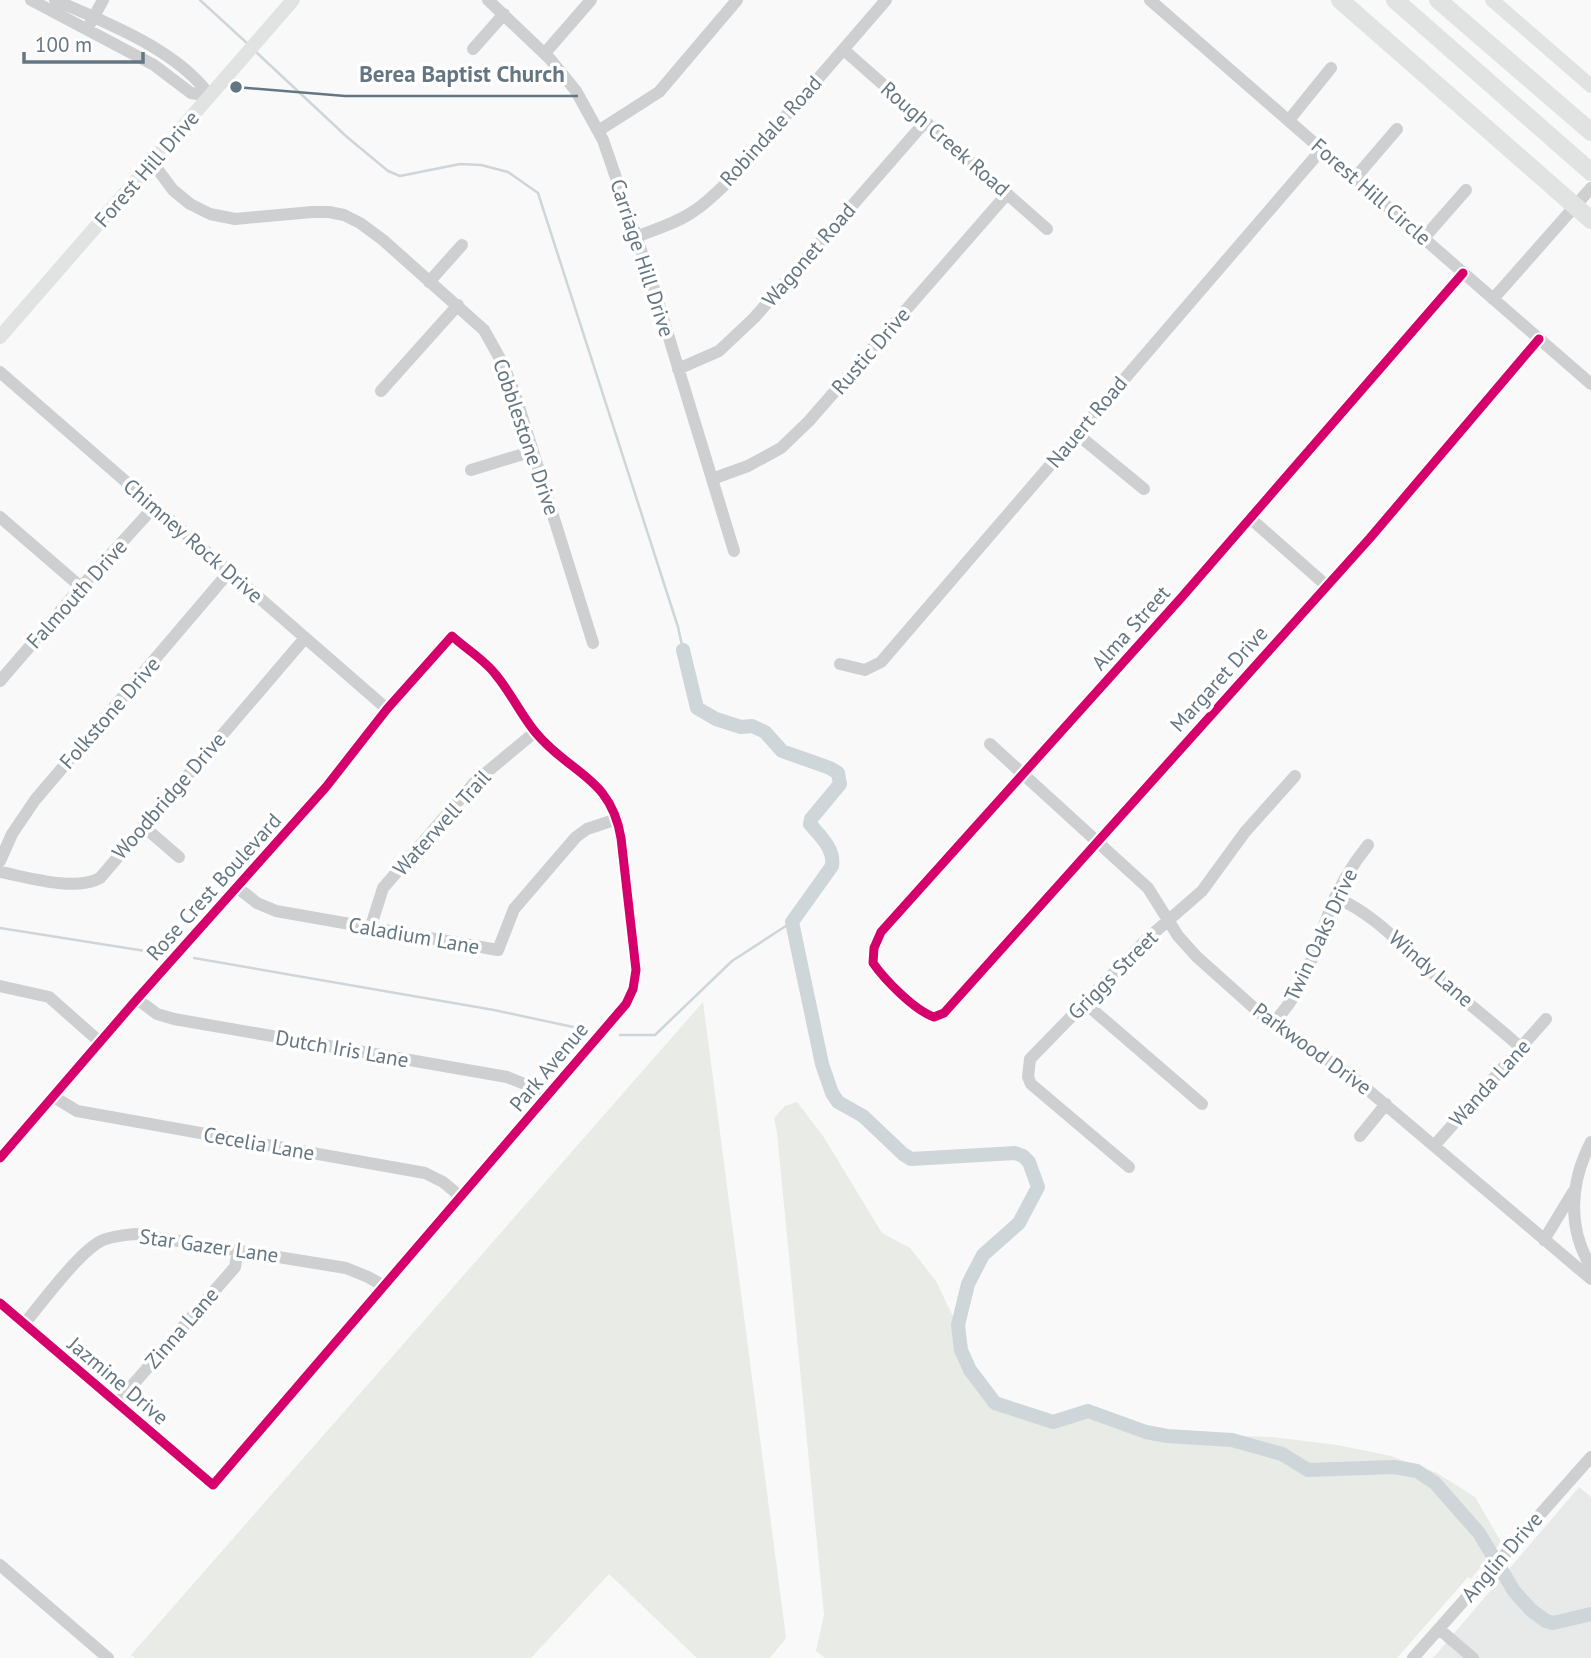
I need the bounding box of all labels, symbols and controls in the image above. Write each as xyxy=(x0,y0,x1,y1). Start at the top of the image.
scale bar xyxy=(24,21,144,65)
text: 100 m xyxy=(35,31,92,58)
callout: Berea Baptist Church xyxy=(345,52,578,96)
text: Berea Baptist Church xyxy=(359,59,565,88)
street label: Robindale Road xyxy=(714,70,827,192)
street label: Rough Creek Road xyxy=(875,75,1015,202)
street label: Forest Hill Drive xyxy=(88,105,205,233)
street label: Forest Hill Circle xyxy=(1306,132,1437,251)
street label: Carriage Hill Drive xyxy=(604,175,681,340)
street label: Wagonet Road xyxy=(756,197,861,312)
street label: Rustic Drive xyxy=(825,302,916,400)
street label: Cobblestone Drive xyxy=(487,355,566,519)
street label: Nauert Road xyxy=(1040,370,1133,473)
street label: Chimney Rock Drive xyxy=(118,472,269,609)
street label: Falmouth Drive xyxy=(20,533,133,654)
street label: Alma Street xyxy=(1085,580,1176,676)
street label: Margaret Drive xyxy=(1164,620,1273,737)
street label: Folkstone Drive xyxy=(53,651,166,774)
street label: Woodbridge Drive xyxy=(106,726,231,865)
street label: Waterwell Trail xyxy=(387,764,496,881)
street label: Rose Crest Boulevard xyxy=(140,807,287,966)
street label: Twin Oaks Drive xyxy=(1278,864,1363,1006)
street label: Caladium Lane xyxy=(346,911,482,960)
street label: Griggs Street xyxy=(1062,924,1163,1025)
street label: Windy Lane xyxy=(1383,924,1479,1013)
street label: Parkwood Drive xyxy=(1248,996,1377,1101)
street label: Park Avenue xyxy=(503,1016,594,1117)
street label: Dutch Iris Lane xyxy=(273,1024,411,1074)
street label: Wanda Lane xyxy=(1443,1033,1536,1132)
street label: Cecelia Lane xyxy=(202,1120,317,1167)
street label: Star Gazer Lane xyxy=(138,1222,280,1269)
street label: Zinna Lane xyxy=(139,1281,224,1374)
street label: Jazmine Drive xyxy=(62,1330,174,1431)
street label: Anglin Drive xyxy=(1455,1506,1548,1607)

